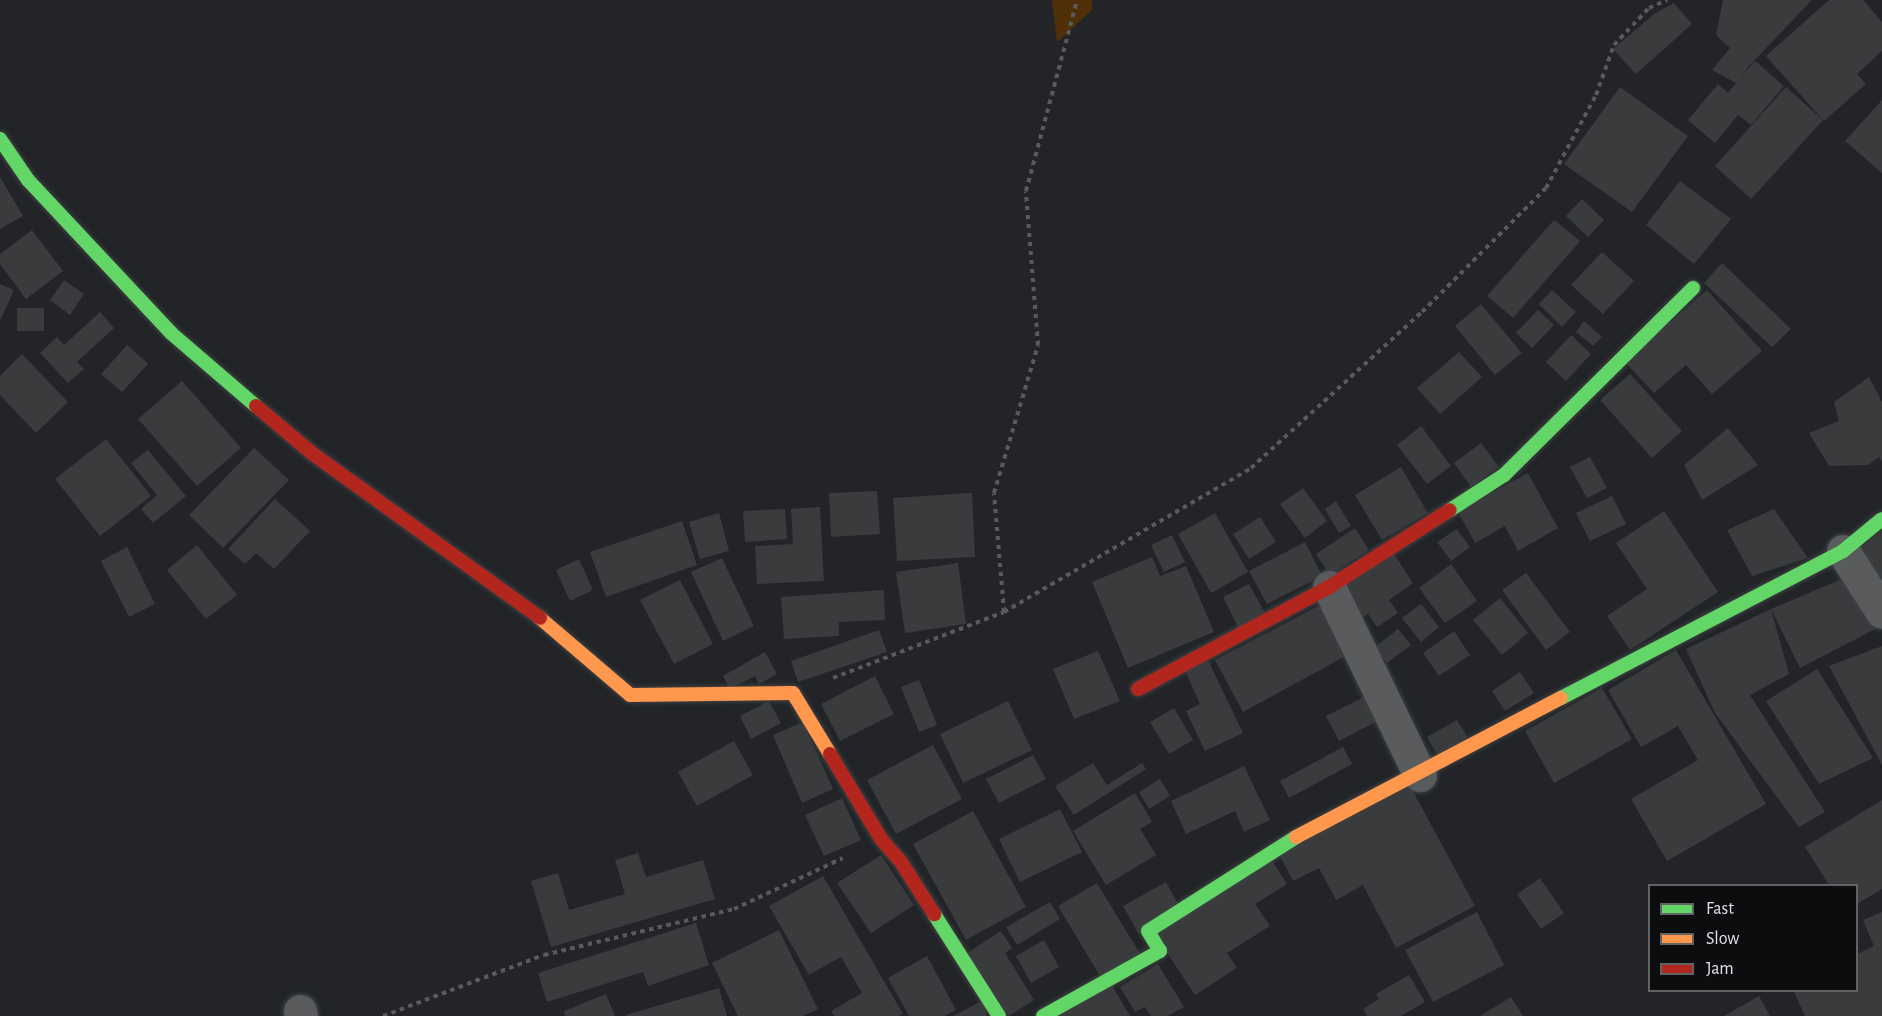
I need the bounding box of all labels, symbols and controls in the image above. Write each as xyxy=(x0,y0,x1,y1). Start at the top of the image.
legend xyxy=(1648,884,1858,992)
text: Fast xyxy=(1706,900,1734,918)
text: Slow xyxy=(1706,930,1739,948)
text: Jam xyxy=(1706,960,1734,978)

